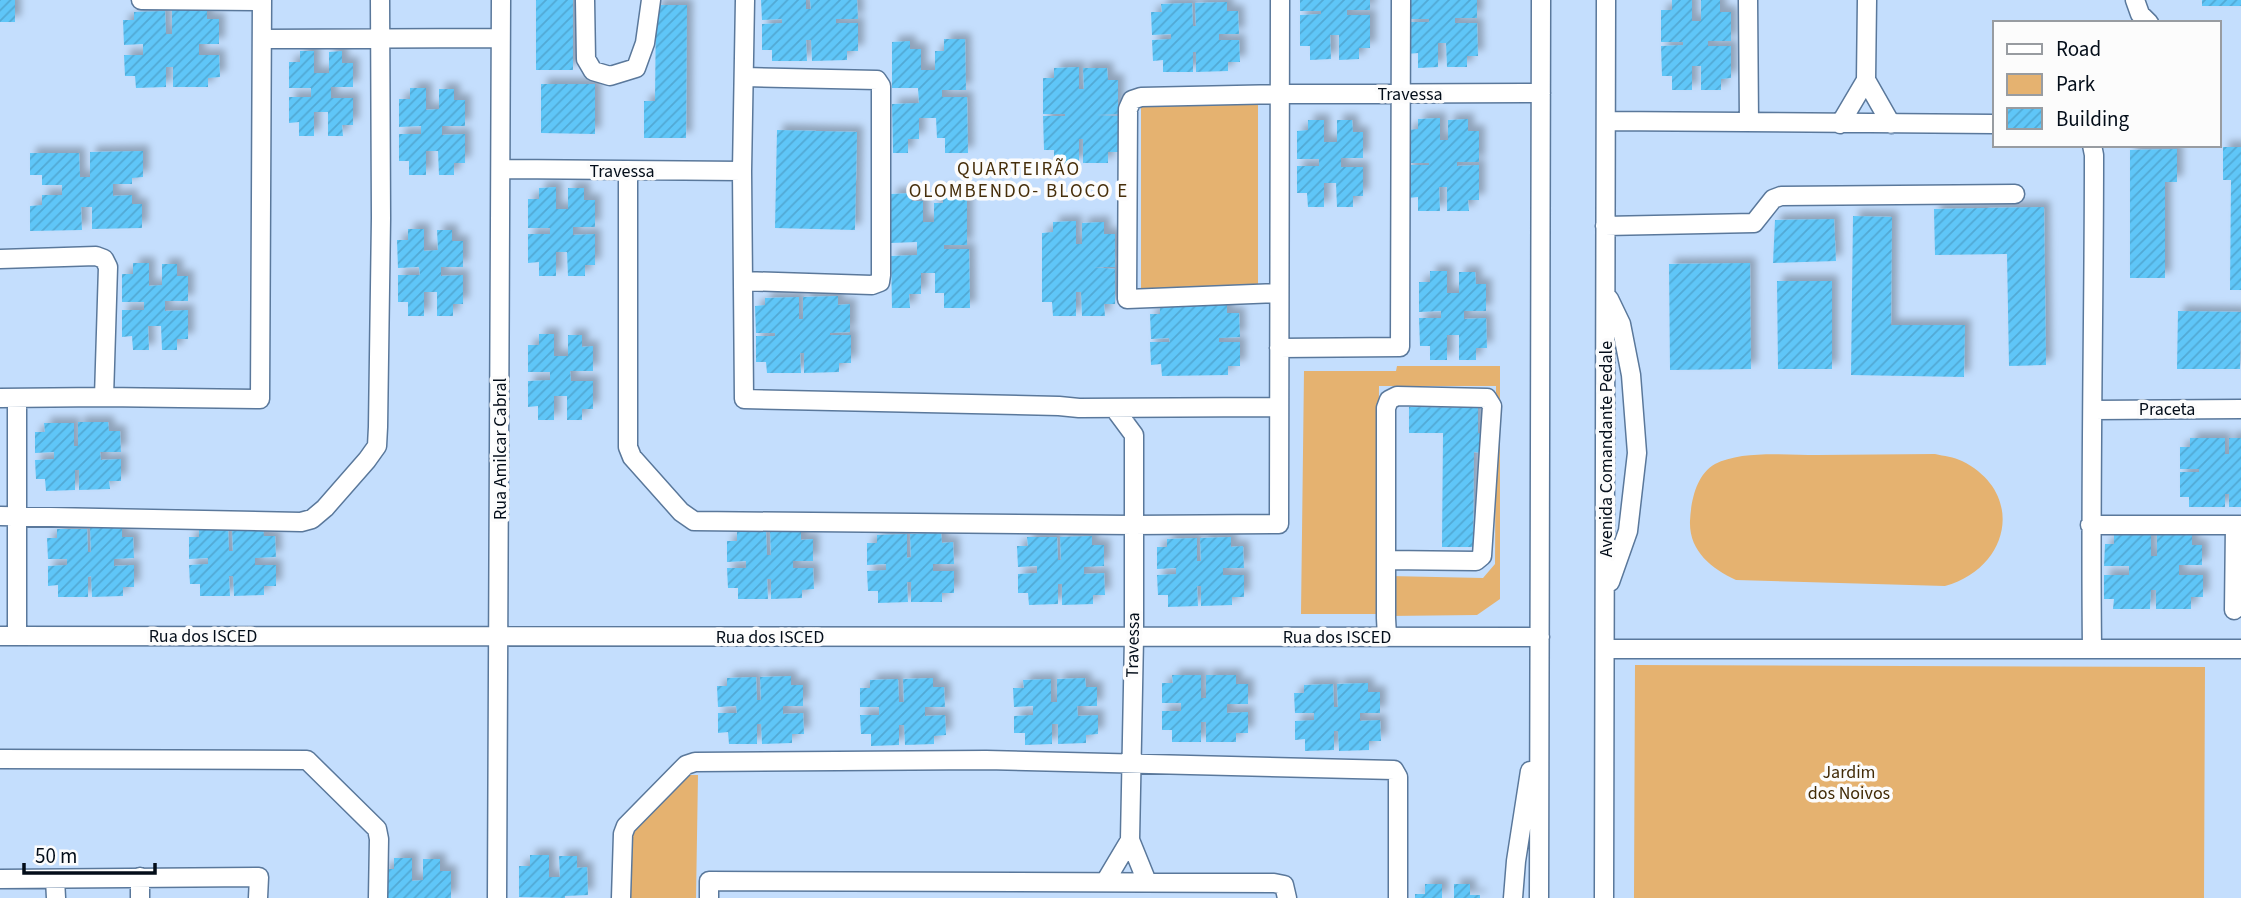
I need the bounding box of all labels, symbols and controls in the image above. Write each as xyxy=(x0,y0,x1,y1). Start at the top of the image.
legend xyxy=(1993,21,2220,147)
text: Road xyxy=(2056,34,2101,64)
text: Park xyxy=(2056,69,2096,99)
street label: Travessa xyxy=(1377,82,1443,107)
text: Building xyxy=(2056,104,2130,134)
district label: QUARTEIRÃO OLOMBENDO- BLOCO E xyxy=(909,156,1129,205)
street label: Travessa xyxy=(589,159,655,184)
street label: Avenida Comandante Pedale xyxy=(1594,341,1619,557)
street label: Rua Amilcar Cabral xyxy=(488,378,513,520)
street label: Praceta xyxy=(2139,397,2195,422)
street label: Travessa xyxy=(1120,612,1146,678)
street label: Rua dos ISCED xyxy=(149,624,257,649)
street label: Rua dos ISCED xyxy=(716,625,824,650)
street label: Rua dos ISCED xyxy=(1283,625,1391,650)
park label: Jardim dos Noivos xyxy=(1808,760,1890,806)
scale bar xyxy=(24,832,156,876)
text: 50 m xyxy=(35,841,77,871)

